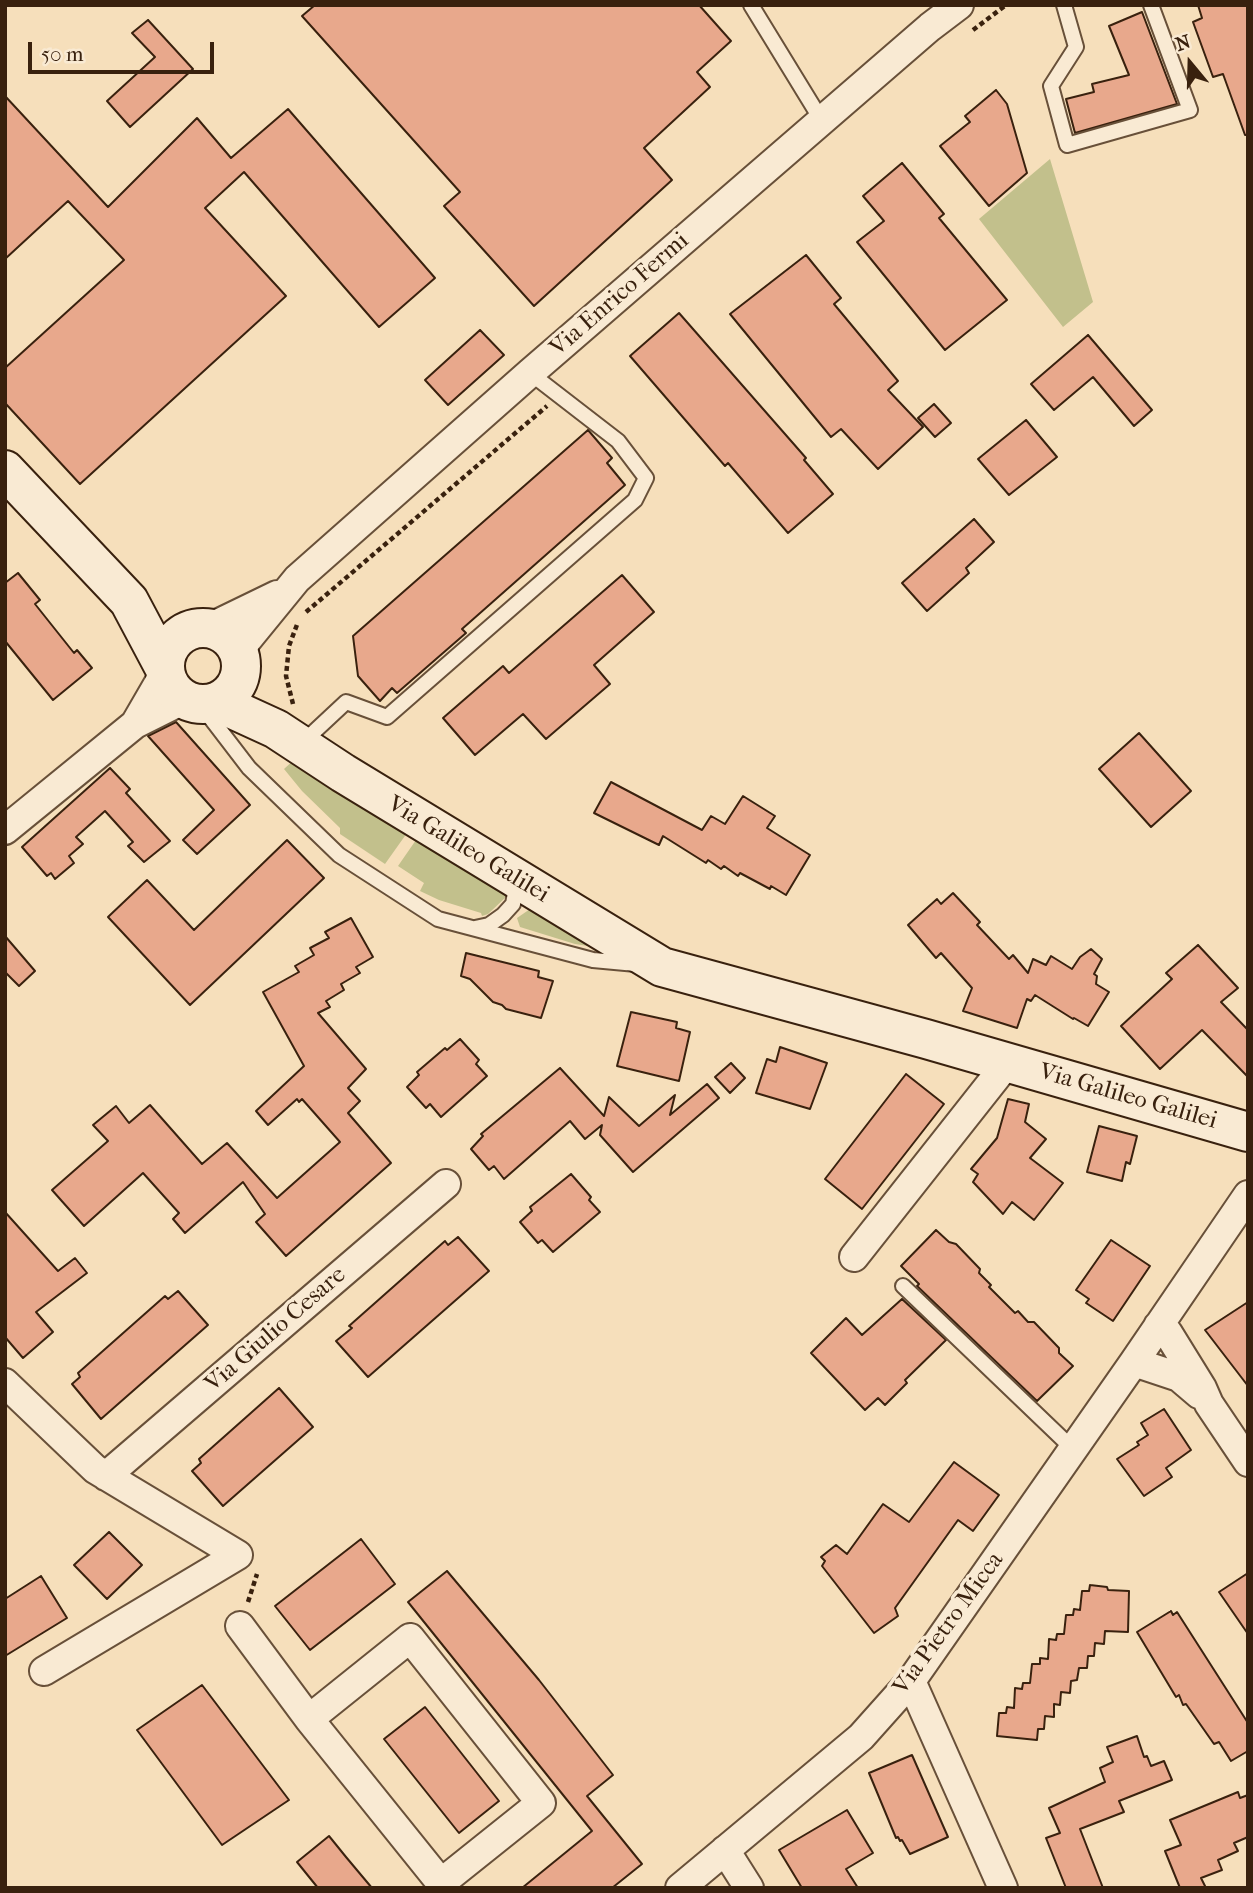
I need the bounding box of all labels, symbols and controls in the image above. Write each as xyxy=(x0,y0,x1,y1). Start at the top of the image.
scale bar xyxy=(32,28,217,72)
north arrow xyxy=(1155,28,1225,98)
text: N xyxy=(1173,30,1194,56)
text: 50 m xyxy=(41,42,84,66)
street label: Via Enrico Fermi xyxy=(545,227,695,363)
street label: Via Galileo Galilei xyxy=(382,790,554,910)
street label: Via Galileo Galilei xyxy=(1036,1058,1220,1136)
street label: Via Giulio Cesare xyxy=(200,1261,352,1399)
street label: Via Pietro Micca xyxy=(888,1547,1010,1701)

